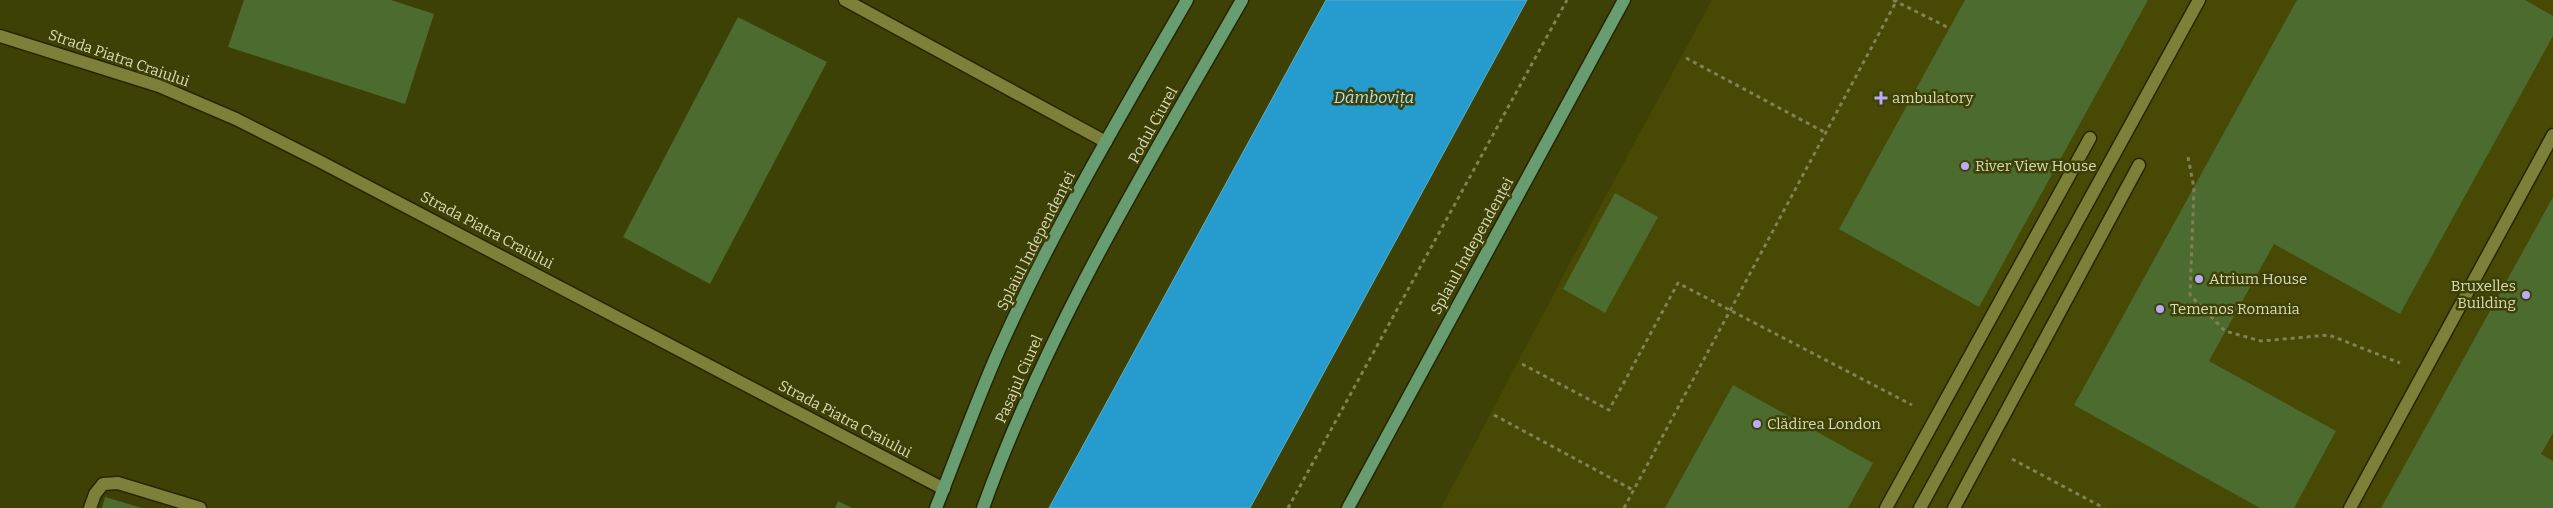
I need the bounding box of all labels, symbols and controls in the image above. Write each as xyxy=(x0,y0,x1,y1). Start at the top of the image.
street label: Strada Piatra Craiului xyxy=(46,25,192,91)
street label: Podul Ciurel xyxy=(1125,84,1181,166)
water label: Dâmbovița xyxy=(1334,88,1414,108)
place label: ambulatory xyxy=(1892,89,1974,107)
marker: ambulatory xyxy=(1874,91,1888,105)
place label: River View House xyxy=(1975,157,2096,175)
marker: River View House xyxy=(1959,160,1971,172)
street label: Splaiul Independenței xyxy=(993,168,1080,314)
street label: Splaiul Independenței xyxy=(1427,174,1518,318)
street label: Strada Piatra Craiului xyxy=(417,187,557,273)
place label: Atrium House xyxy=(2209,270,2307,288)
marker: Atrium House xyxy=(2193,273,2205,285)
place label: Bruxelles Building xyxy=(2451,277,2516,312)
marker: Bruxelles Building xyxy=(2520,289,2532,301)
place label: Temenos Romania xyxy=(2170,300,2300,318)
marker: Temenos Romania xyxy=(2154,303,2166,315)
street label: Pasajul Ciurel xyxy=(992,332,1046,426)
street label: Strada Piatra Craiului xyxy=(775,376,915,462)
place label: Clădirea London xyxy=(1767,415,1881,433)
marker: Clădirea London xyxy=(1751,418,1763,430)

